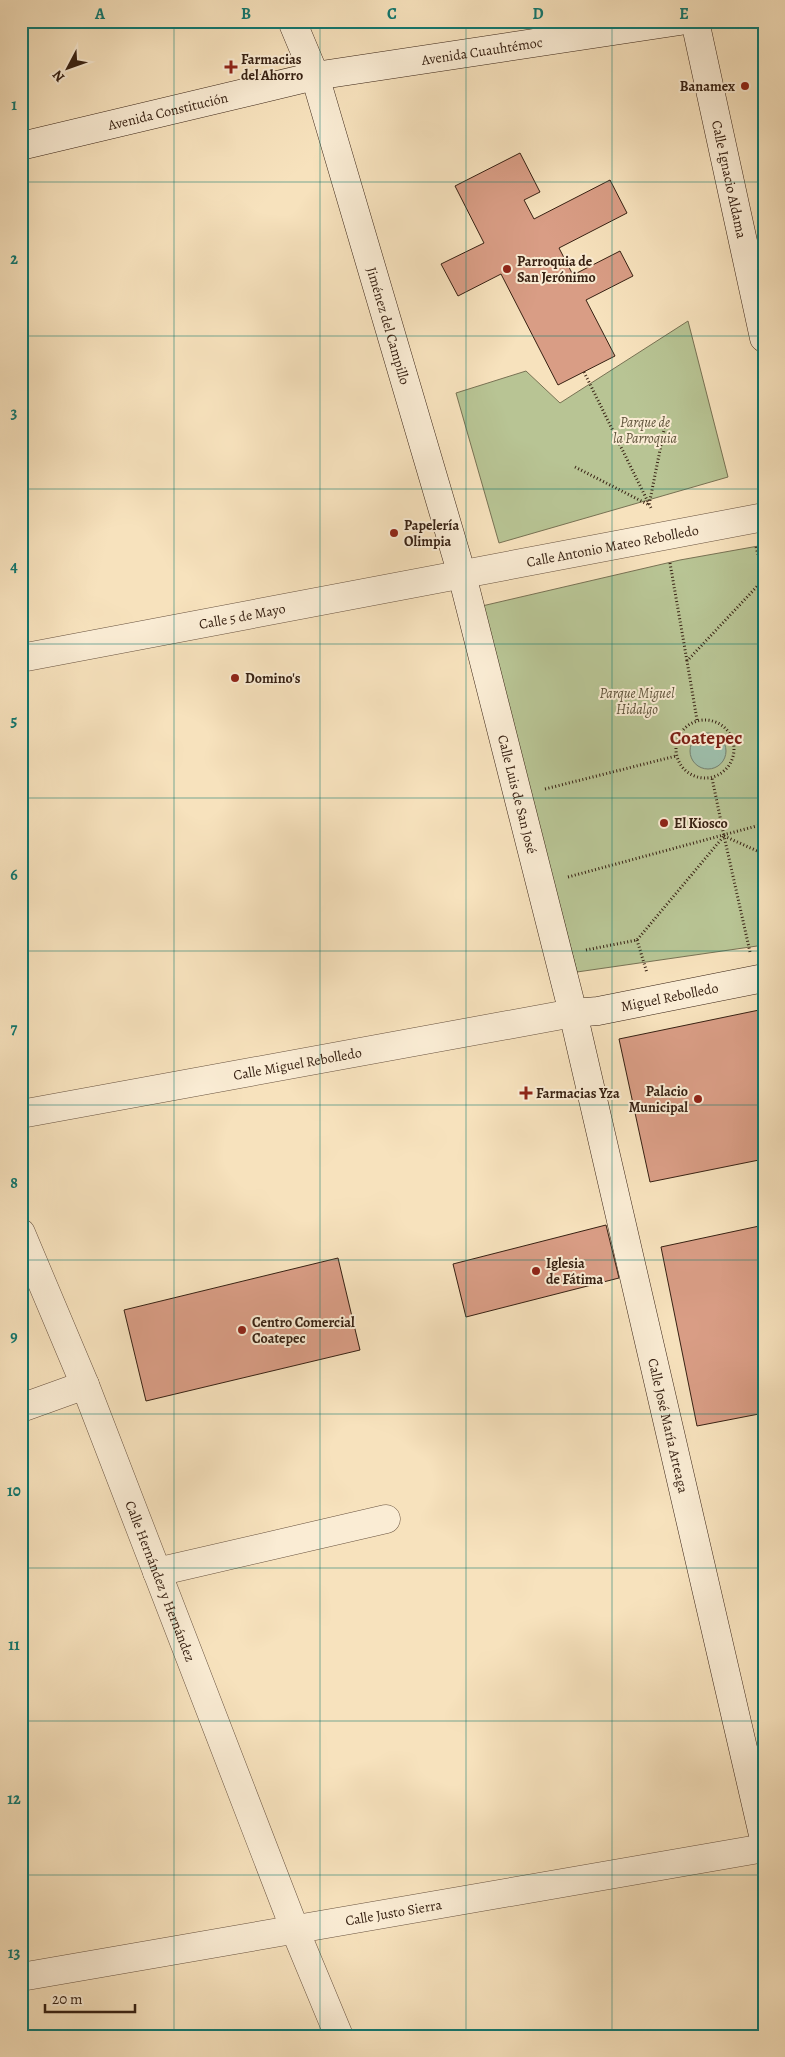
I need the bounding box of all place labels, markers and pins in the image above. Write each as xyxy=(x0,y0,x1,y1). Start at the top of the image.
place label: Farmacias del Ahorro xyxy=(241,50,303,85)
marker: Farmacias del Ahorro xyxy=(225,61,237,73)
place label: Banamex xyxy=(680,77,735,96)
marker: Banamex xyxy=(739,80,751,92)
place label: Parroquia de San Jerónimo xyxy=(517,252,596,287)
marker: Parroquia de San Jerónimo xyxy=(501,263,513,275)
place label: Papelería Olimpia xyxy=(404,516,459,551)
marker: Papelería Olimpia xyxy=(388,527,400,539)
place label: Domino's xyxy=(245,669,301,688)
marker: Domino's xyxy=(229,672,241,684)
place label: El Kiosco xyxy=(674,814,728,833)
marker: El Kiosco xyxy=(658,817,670,829)
place label: Palacio Municipal xyxy=(629,1082,688,1117)
place label: Farmacias Yza xyxy=(536,1084,620,1103)
marker: Farmacias Yza xyxy=(520,1087,532,1099)
marker: Palacio Municipal xyxy=(692,1093,704,1105)
place label: Iglesia de Fátima xyxy=(546,1254,603,1289)
marker: Iglesia de Fátima xyxy=(530,1265,542,1277)
place label: Centro Comercial Coatepec xyxy=(252,1313,355,1348)
marker: Centro Comercial Coatepec xyxy=(236,1324,248,1336)

